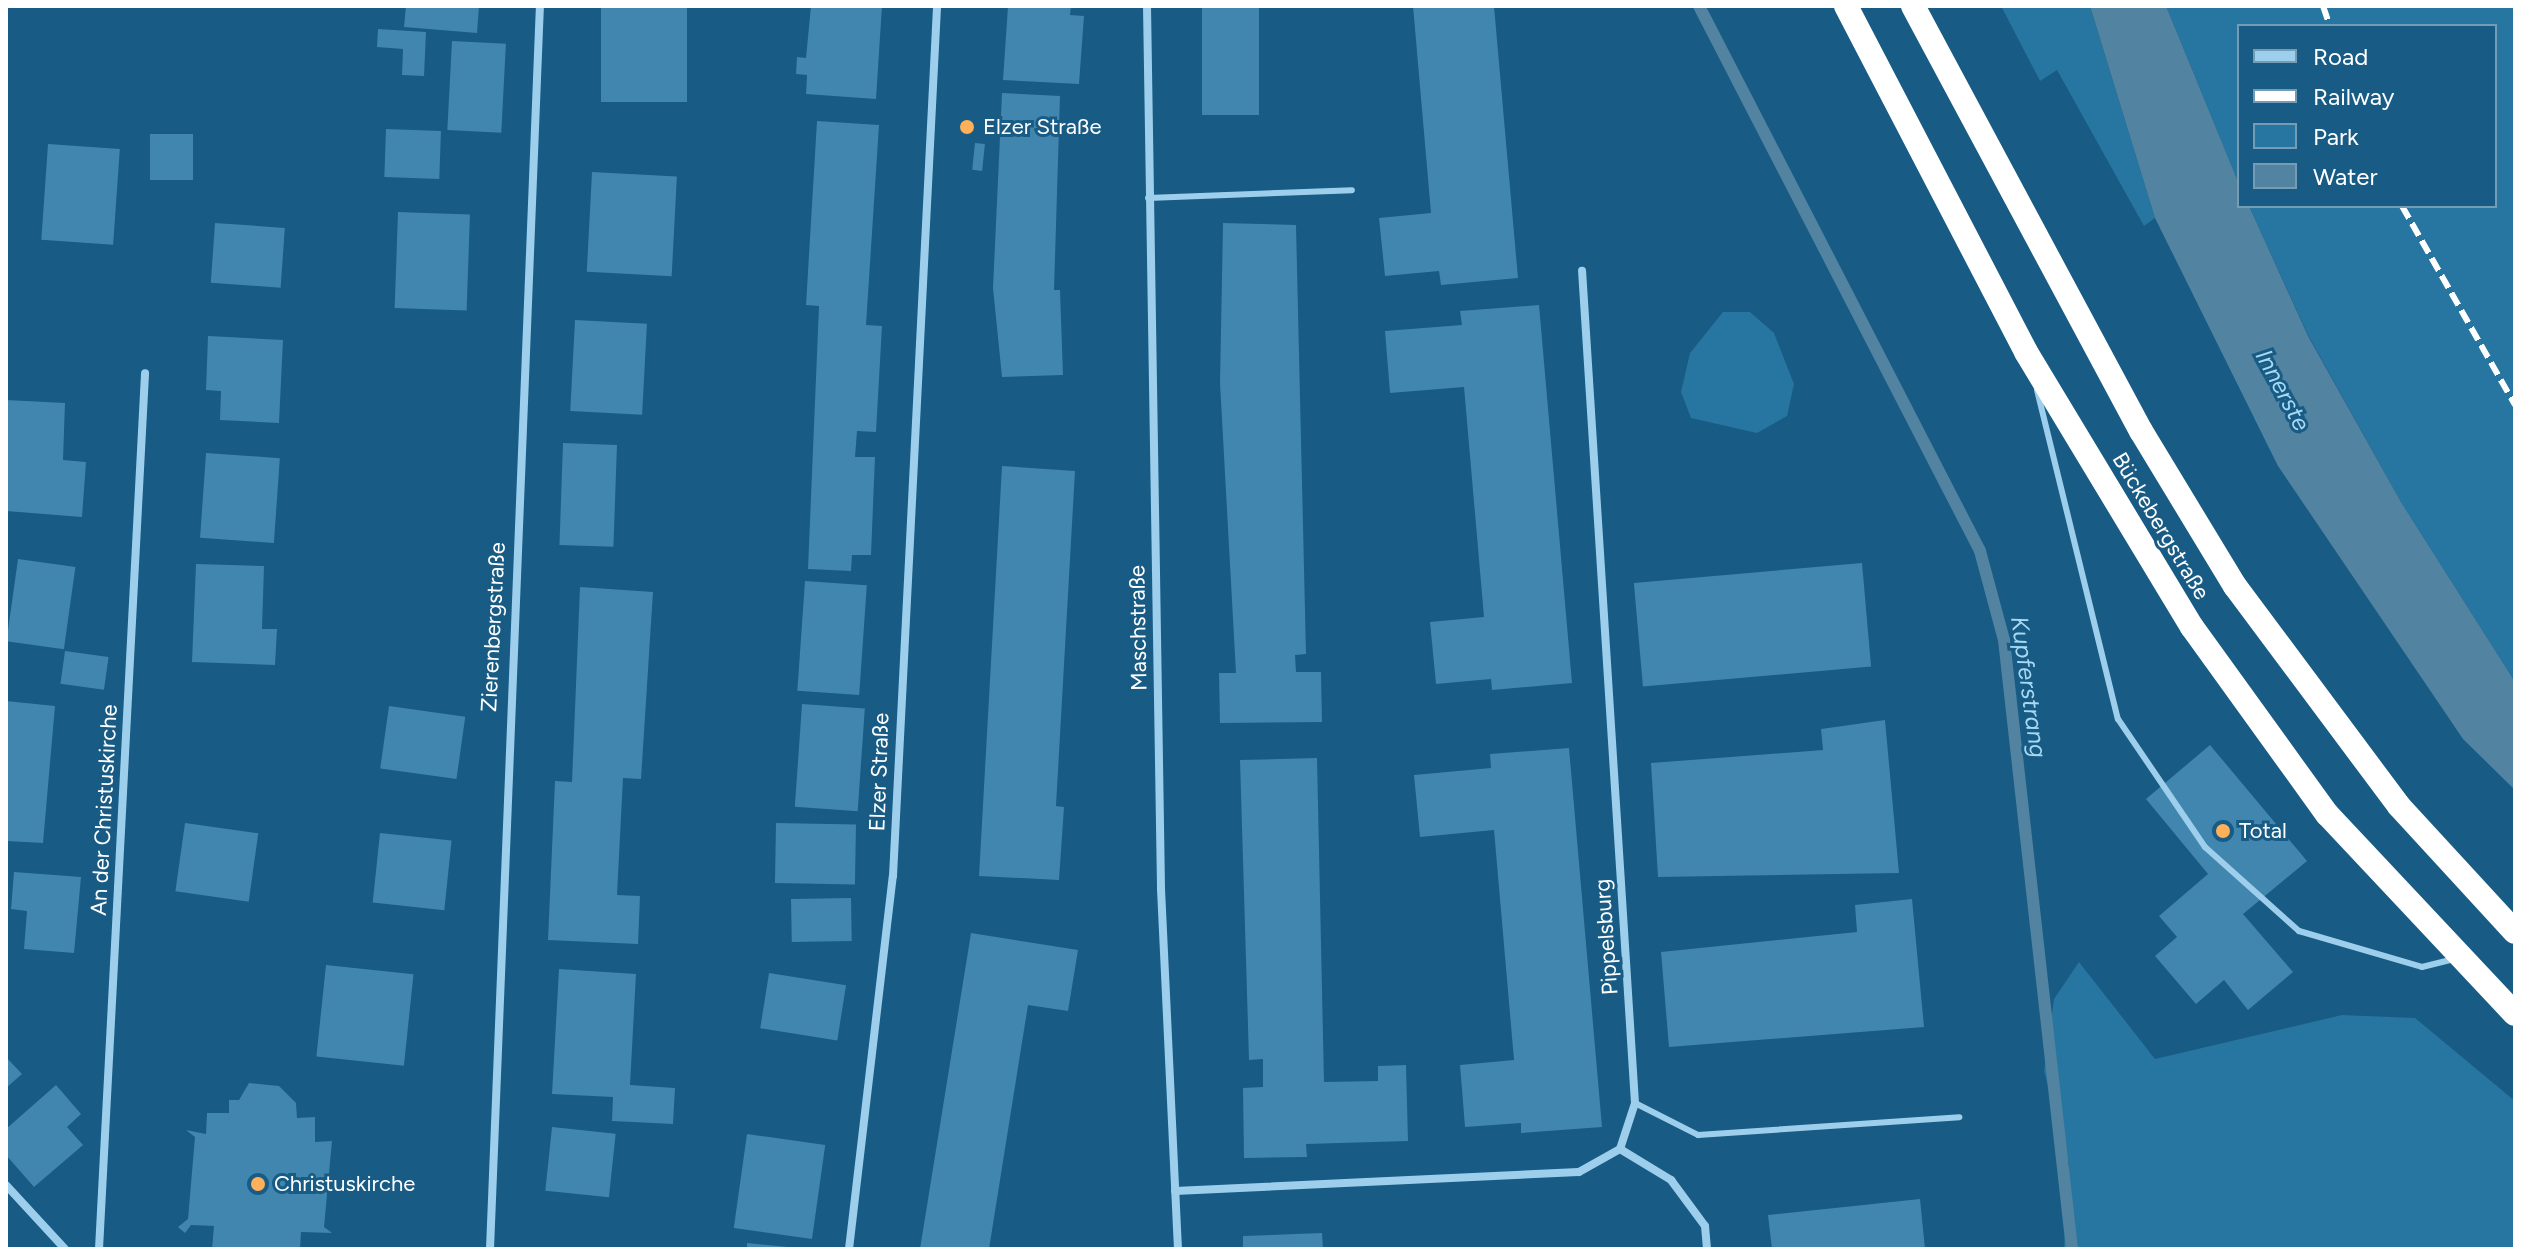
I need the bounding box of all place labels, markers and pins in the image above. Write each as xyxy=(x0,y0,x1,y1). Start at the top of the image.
place label: Elzer Straße xyxy=(983,114,1101,140)
marker: Elzer Straße xyxy=(958,118,976,136)
place label: Total xyxy=(2239,818,2287,844)
marker: Total xyxy=(2214,822,2232,840)
place label: Christuskirche xyxy=(274,1171,415,1197)
marker: Christuskirche xyxy=(249,1175,267,1193)

